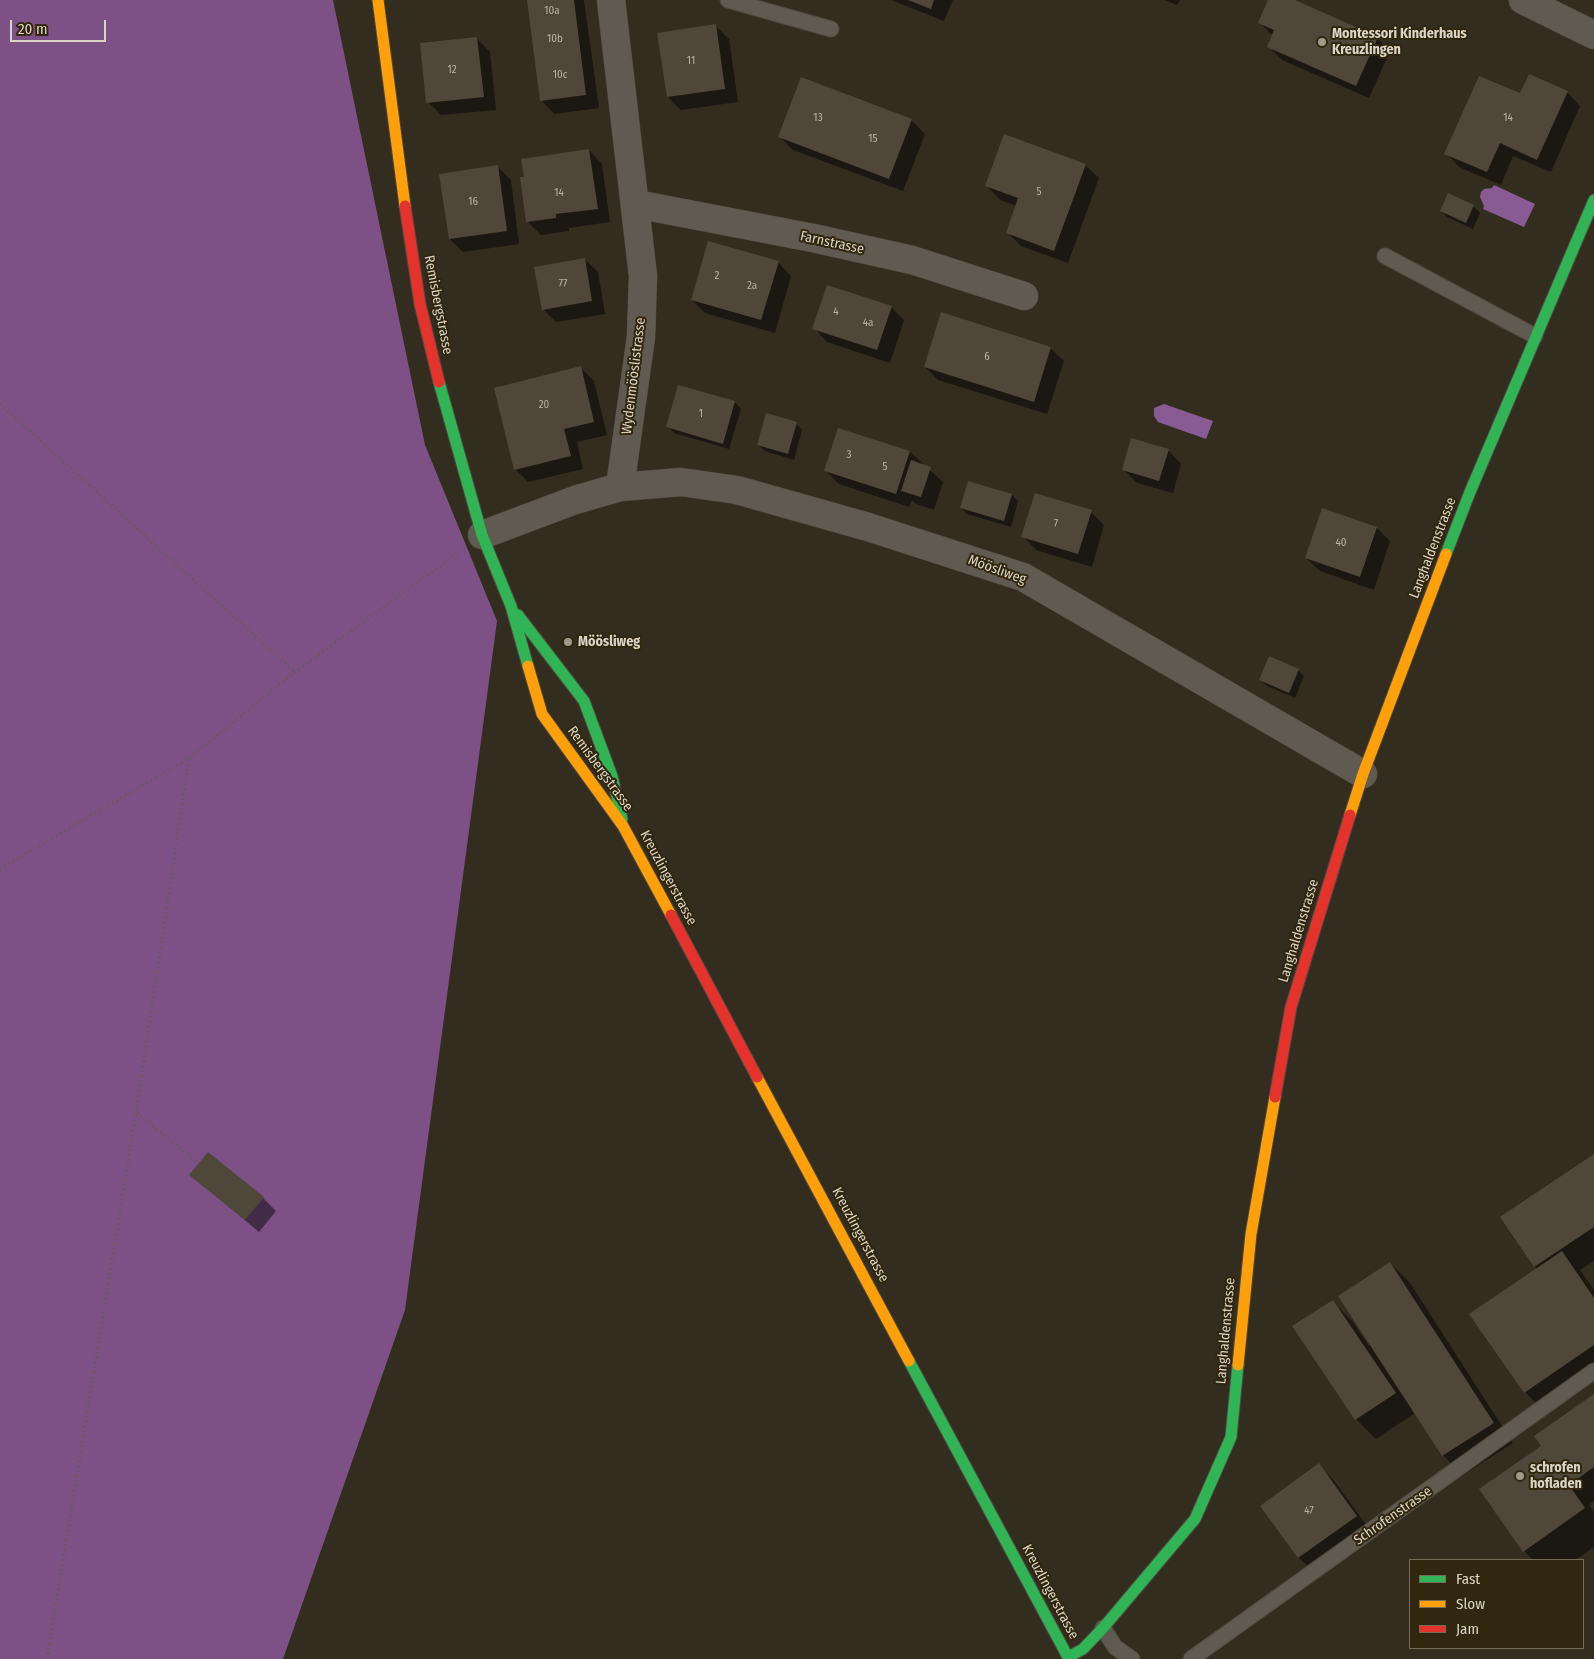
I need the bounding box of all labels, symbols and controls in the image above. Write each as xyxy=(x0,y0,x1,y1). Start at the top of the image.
house number: 10a xyxy=(544,4,560,18)
scale bar xyxy=(12,10,109,42)
text: 20 m xyxy=(18,20,48,38)
place label: Montessori Kinderhaus Kreuzlingen xyxy=(1332,26,1467,58)
house number: 10b xyxy=(547,32,563,46)
marker: Montessori Kinderhaus Kreuzlingen xyxy=(1316,36,1328,48)
house number: 11 xyxy=(687,54,695,68)
house number: 12 xyxy=(447,63,457,77)
house number: 10c xyxy=(553,68,567,82)
house number: 13 xyxy=(813,111,823,125)
house number: 14 xyxy=(1503,111,1513,125)
house number: 15 xyxy=(868,132,878,146)
house number: 5 xyxy=(1036,185,1042,199)
house number: 14 xyxy=(554,186,564,200)
house number: 16 xyxy=(468,195,478,209)
street label: Farnstrasse xyxy=(799,228,865,258)
street label: Remisbergstrasse xyxy=(420,254,456,356)
house number: 2 xyxy=(715,269,719,283)
house number: 77 xyxy=(559,277,567,291)
house number: 2a xyxy=(747,279,757,293)
house number: 4 xyxy=(833,305,839,319)
house number: 4a xyxy=(863,316,873,330)
street label: Wydenmööslistrasse xyxy=(618,317,650,435)
house number: 6 xyxy=(984,350,990,364)
house number: 20 xyxy=(539,398,549,412)
house number: 1 xyxy=(699,407,703,421)
house number: 3 xyxy=(847,448,851,462)
house number: 5 xyxy=(882,460,888,474)
street label: Langhaldenstrasse xyxy=(1406,495,1460,601)
house number: 7 xyxy=(1054,517,1058,531)
house number: 40 xyxy=(1335,536,1347,550)
street label: Möösliweg xyxy=(966,552,1028,588)
place label: Möösliweg xyxy=(578,634,640,650)
marker: Möösliweg xyxy=(562,636,574,648)
street label: Remisbergstrasse xyxy=(564,723,636,815)
street label: Kreuzlingerstrasse xyxy=(636,828,700,928)
street label: Langhaldenstrasse xyxy=(1275,877,1323,985)
street label: Kreuzlingerstrasse xyxy=(828,1185,892,1285)
street label: Langhaldenstrasse xyxy=(1213,1277,1239,1385)
place label: schrofen hofladen xyxy=(1530,1460,1582,1492)
marker: schrofen hofladen xyxy=(1514,1470,1526,1482)
street label: Schrofenstrasse xyxy=(1351,1483,1435,1549)
house number: 47 xyxy=(1304,1504,1314,1518)
street label: Kreuzlingerstrasse xyxy=(1018,1542,1082,1642)
legend xyxy=(1409,1559,1584,1649)
text: Fast xyxy=(1456,1570,1480,1588)
text: Slow xyxy=(1456,1595,1485,1613)
text: Jam xyxy=(1456,1620,1479,1638)

